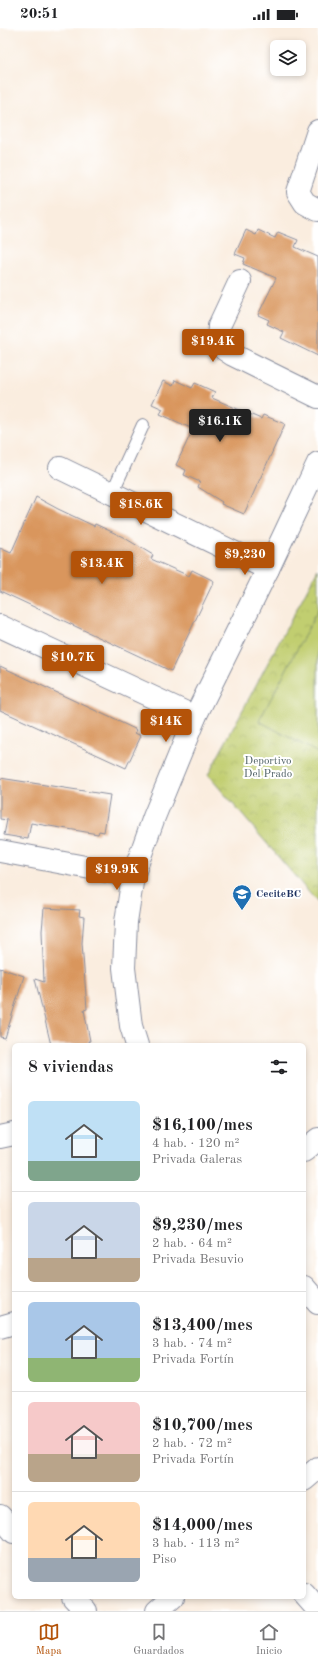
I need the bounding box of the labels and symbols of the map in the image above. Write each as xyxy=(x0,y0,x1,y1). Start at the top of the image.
pin: $19.4K xyxy=(180,329,246,363)
pin: $16.1K xyxy=(187,409,253,443)
pin: $18.6K xyxy=(108,492,174,526)
pin: $9,230 xyxy=(212,542,278,576)
pin: $13.4K xyxy=(69,551,135,585)
pin: $10.7K xyxy=(40,645,106,679)
pin: $14K xyxy=(142,709,190,743)
park label: Deportivo Del Prado xyxy=(244,756,292,780)
pin: $19.9K xyxy=(84,857,150,891)
school or university icon: CeciteBC xyxy=(231,883,253,911)
place label: CeciteBC xyxy=(256,889,301,900)

